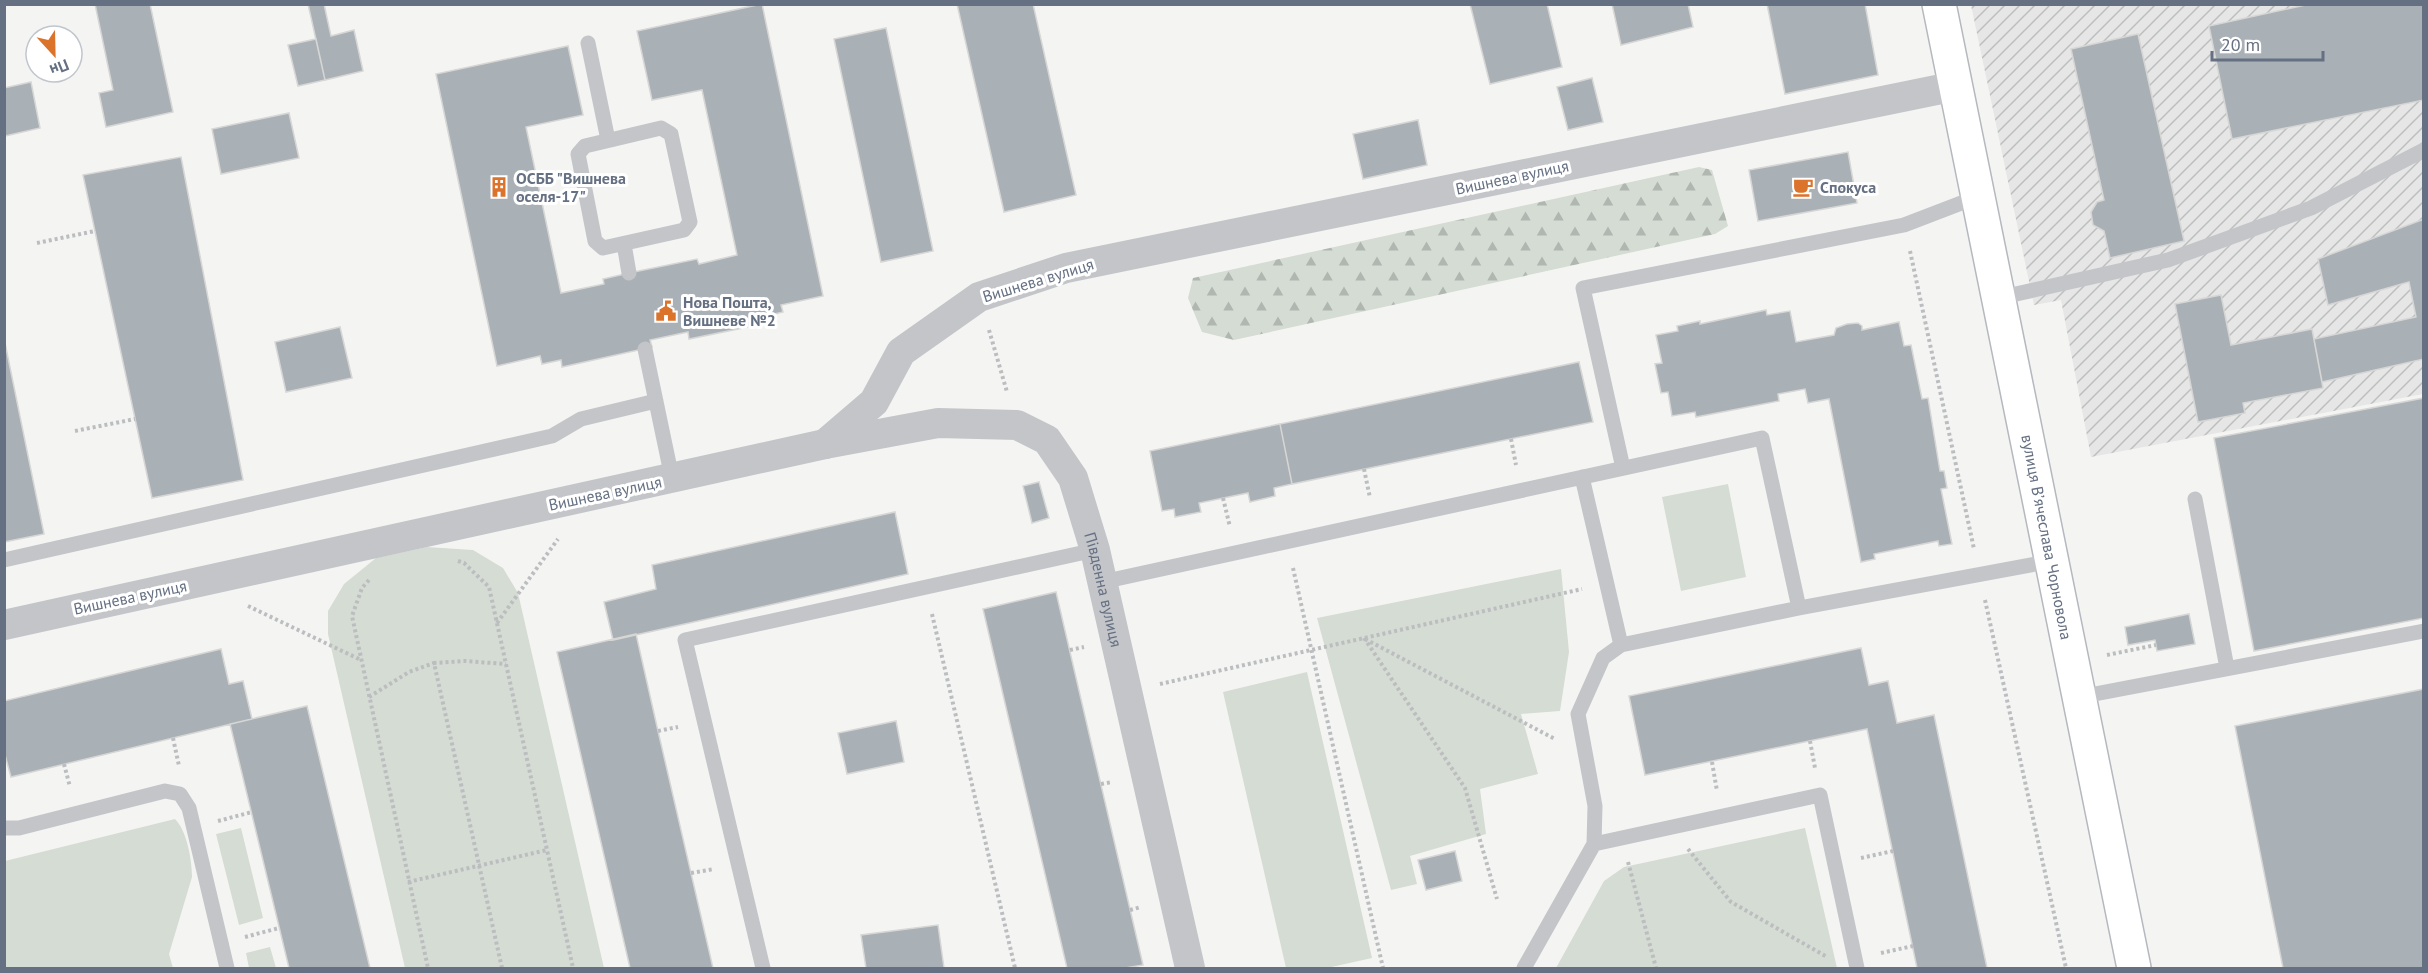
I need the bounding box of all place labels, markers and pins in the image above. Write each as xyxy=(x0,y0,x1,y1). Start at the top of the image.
place label: ОСББ "Вишнева оселя-17" xyxy=(516,168,626,206)
building icon: ОСББ "Вишнева оселя-17" xyxy=(487,175,511,199)
cafe icon: Спокуса xyxy=(1791,175,1815,199)
place label: Спокуса xyxy=(1820,177,1876,197)
place label: Нова Пошта, Вишневе №2 xyxy=(683,292,776,330)
public building icon: Нова Пошта, Вишневе №2 xyxy=(654,299,678,323)

